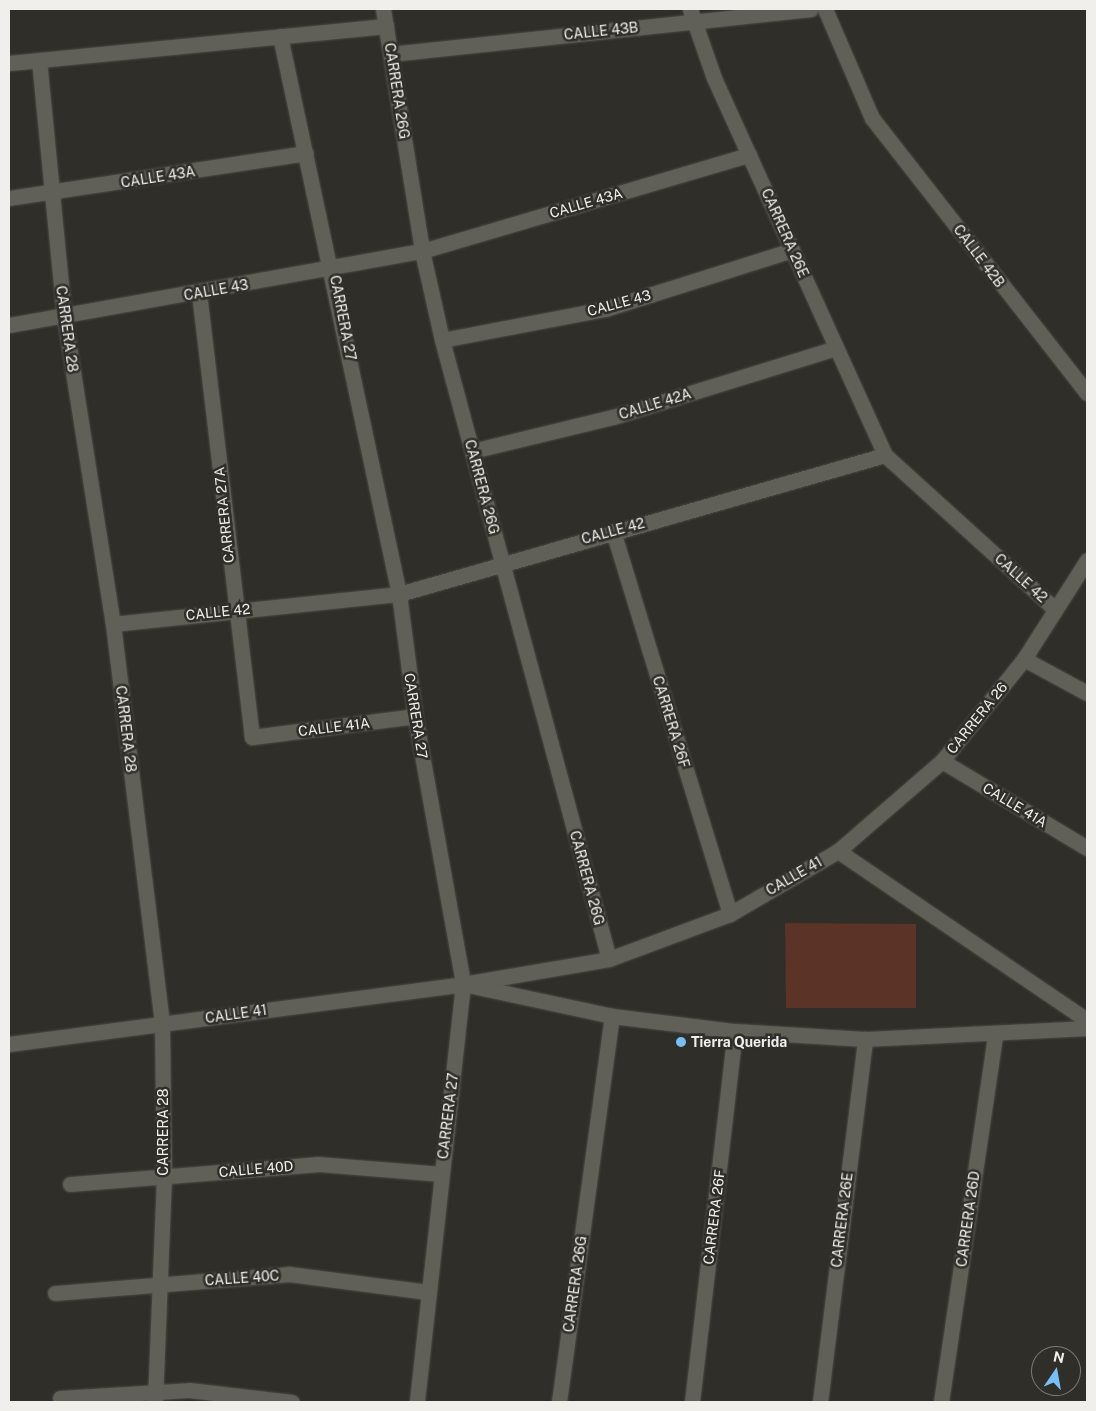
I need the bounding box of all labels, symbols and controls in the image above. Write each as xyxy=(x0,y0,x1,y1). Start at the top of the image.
street label: CALLE 43B xyxy=(563,19,639,43)
street label: CARRERA 26G xyxy=(381,42,413,140)
street label: CALLE 43A xyxy=(120,163,196,191)
street label: CALLE 43A xyxy=(548,185,624,221)
street label: CARRERA 26E xyxy=(758,186,812,280)
street label: CALLE 42B xyxy=(950,221,1008,291)
street label: CARRERA 27 xyxy=(326,274,360,362)
street label: CALLE 43 xyxy=(182,276,250,304)
street label: CARRERA 28 xyxy=(53,285,81,373)
street label: CALLE 43 xyxy=(585,286,653,320)
street label: CALLE 42A xyxy=(617,385,693,423)
street label: CARRERA 26G xyxy=(461,438,503,536)
street label: CARRERA 27A xyxy=(211,466,237,564)
street label: CALLE 42 xyxy=(580,515,646,547)
street label: CALLE 42 xyxy=(991,550,1051,606)
street label: CALLE 42 xyxy=(185,600,251,624)
street label: CARRERA 27 xyxy=(401,672,431,760)
street label: CARRERA 26F xyxy=(649,674,693,770)
street label: CARRERA 26 xyxy=(943,679,1011,757)
street label: CARRERA 28 xyxy=(112,685,140,773)
street label: CALLE 41A xyxy=(297,714,371,740)
street label: CALLE 41A xyxy=(980,779,1050,831)
street label: CARRERA 26G xyxy=(566,829,608,927)
street label: CALLE 41 xyxy=(763,853,825,899)
street label: CALLE 41 xyxy=(204,1001,268,1027)
place label: Tierra Querida xyxy=(691,1034,787,1050)
marker: Tierra Querida xyxy=(675,1036,687,1048)
street label: CARRERA 27 xyxy=(434,1072,462,1160)
street label: CARRERA 28 xyxy=(155,1088,171,1176)
street label: CALLE 40D xyxy=(218,1157,294,1181)
street label: CARRERA 26F xyxy=(700,1169,728,1265)
street label: CARRERA 26D xyxy=(953,1170,983,1268)
street label: CARRERA 26E xyxy=(828,1171,856,1269)
street label: CARRERA 26G xyxy=(560,1235,590,1333)
street label: CALLE 40C xyxy=(204,1267,280,1289)
north arrow xyxy=(1031,1346,1081,1396)
text: N xyxy=(1052,1348,1066,1366)

